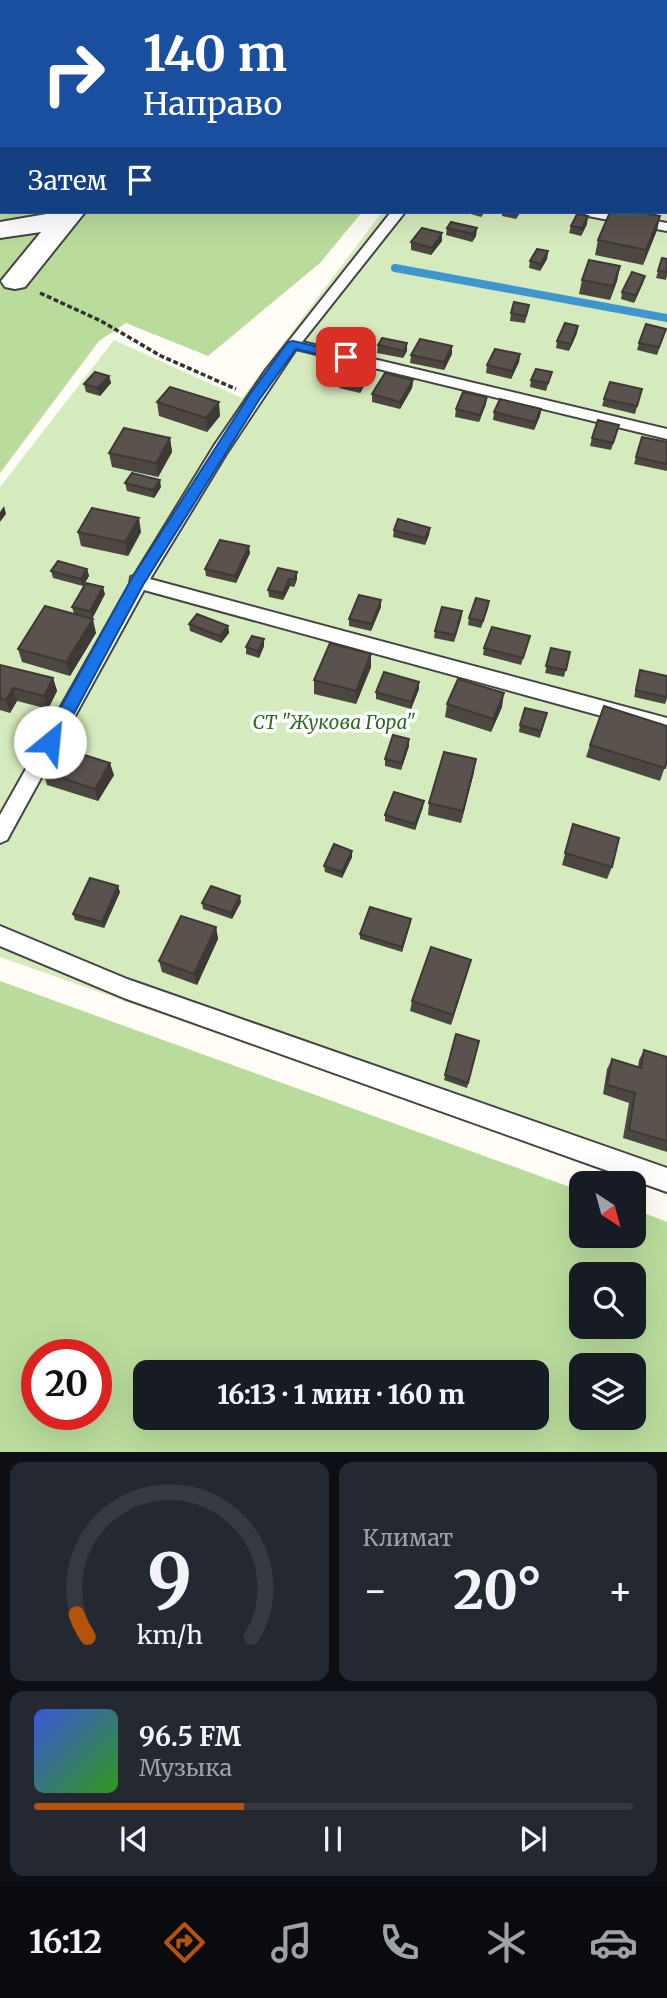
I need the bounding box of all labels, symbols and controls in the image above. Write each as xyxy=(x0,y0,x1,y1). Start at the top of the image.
text: 140 m xyxy=(143,23,287,84)
icon: right xyxy=(28,28,119,119)
text: Направо xyxy=(143,84,282,124)
icon: arrive xyxy=(121,161,159,199)
text: Затем xyxy=(28,164,107,197)
pin xyxy=(316,327,376,387)
icon: arrive xyxy=(327,338,365,376)
position arrow xyxy=(13,705,87,779)
park label: СТ "Жукова Гора" xyxy=(252,710,416,734)
north arrow xyxy=(569,1171,646,1248)
map controls xyxy=(569,1171,646,1430)
button: search xyxy=(569,1262,646,1339)
speed limit sign: 20 xyxy=(21,1339,112,1430)
button: layers xyxy=(569,1353,646,1430)
text: 16:13 · 1 мин · 160 m xyxy=(217,1378,465,1411)
text: Климат xyxy=(363,1523,453,1552)
text: 9 xyxy=(147,1536,192,1628)
text: 20° xyxy=(453,1558,542,1623)
text: − xyxy=(363,1567,388,1614)
text: + xyxy=(608,1567,633,1614)
text: km/h xyxy=(136,1619,202,1651)
text: 96.5 FM xyxy=(139,1720,241,1753)
text: Музыка xyxy=(139,1753,232,1782)
icon: previous xyxy=(115,1820,153,1858)
icon: pause xyxy=(314,1820,352,1858)
icon: next xyxy=(514,1820,552,1858)
icon: directions xyxy=(160,1918,209,1967)
icon: music xyxy=(267,1918,316,1967)
icon: phone xyxy=(375,1918,424,1967)
icon: climate xyxy=(482,1918,531,1967)
icon: car xyxy=(589,1918,638,1967)
text: 16:12 xyxy=(29,1922,102,1962)

